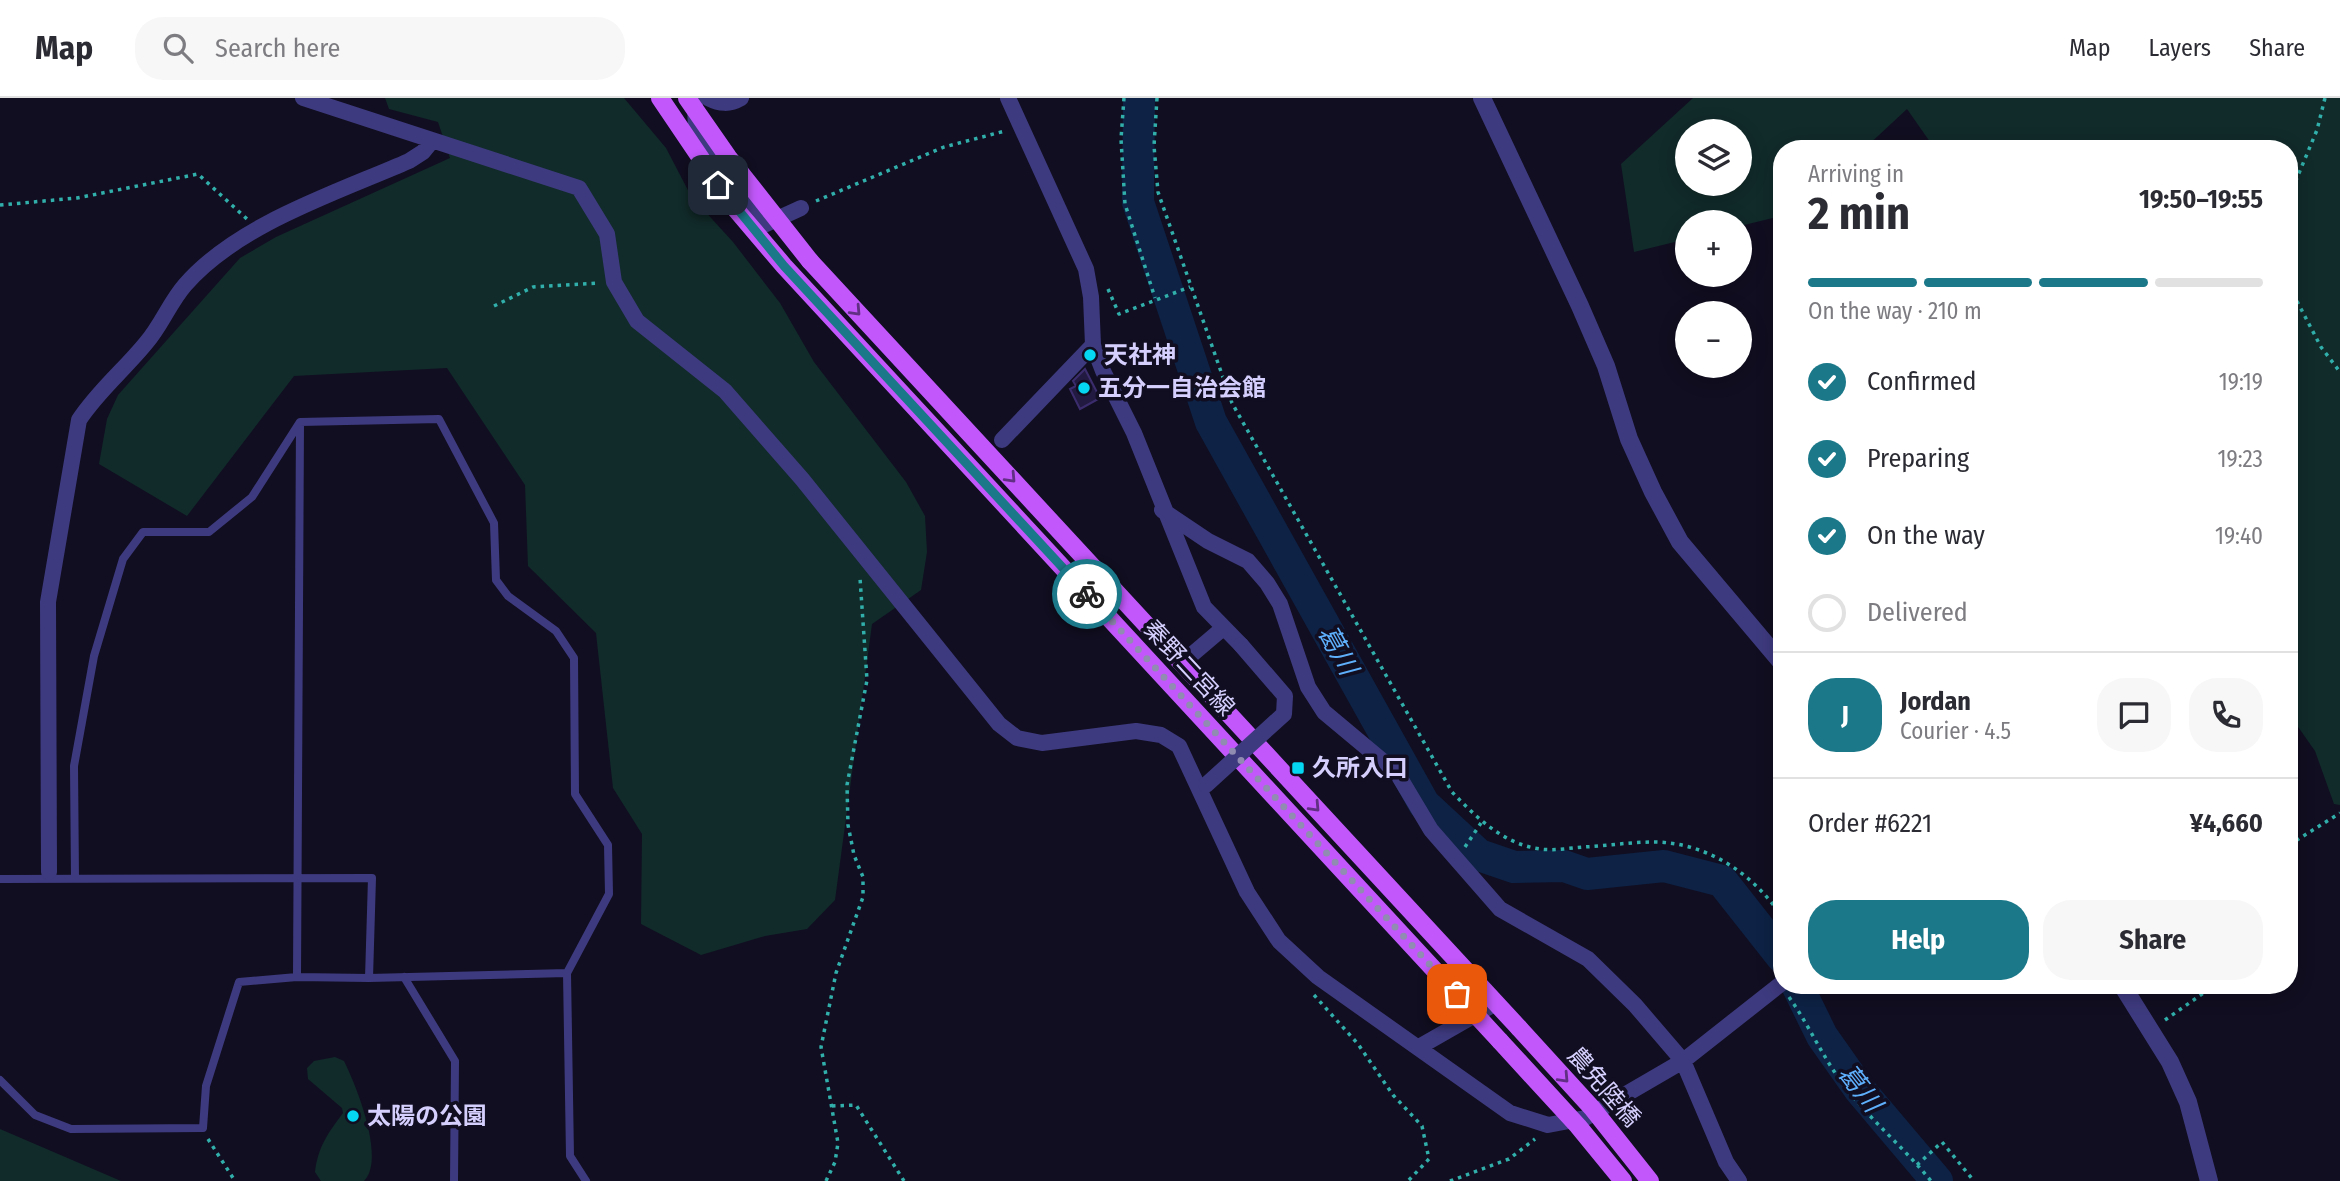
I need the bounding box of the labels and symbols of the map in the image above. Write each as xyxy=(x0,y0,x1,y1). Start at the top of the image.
pin xyxy=(688,155,748,215)
one-way arrow xyxy=(848,303,861,316)
place label: 天社神 xyxy=(1104,341,1176,369)
marker: 天社神 xyxy=(1082,347,1098,363)
place label: 五分一自治会館 xyxy=(1098,374,1266,402)
marker: 五分一自治会館 xyxy=(1076,380,1092,396)
one-way arrow xyxy=(1002,470,1015,483)
courier xyxy=(1052,559,1122,629)
street label: 秦野二宮線 xyxy=(1138,615,1240,721)
water label: 葛川 xyxy=(1311,620,1365,683)
place label: 久所入口 xyxy=(1312,754,1408,782)
marker: 久所入口 xyxy=(1290,760,1306,776)
one-way arrow xyxy=(1307,799,1319,812)
pin xyxy=(1427,964,1487,1024)
street label: 農免陸橋 xyxy=(1562,1042,1646,1132)
water label: 葛川 xyxy=(1831,1058,1890,1121)
one-way arrow xyxy=(1556,1070,1569,1083)
place label: 太陽の公園 xyxy=(367,1102,487,1130)
marker: 太陽の公園 xyxy=(345,1108,361,1124)

